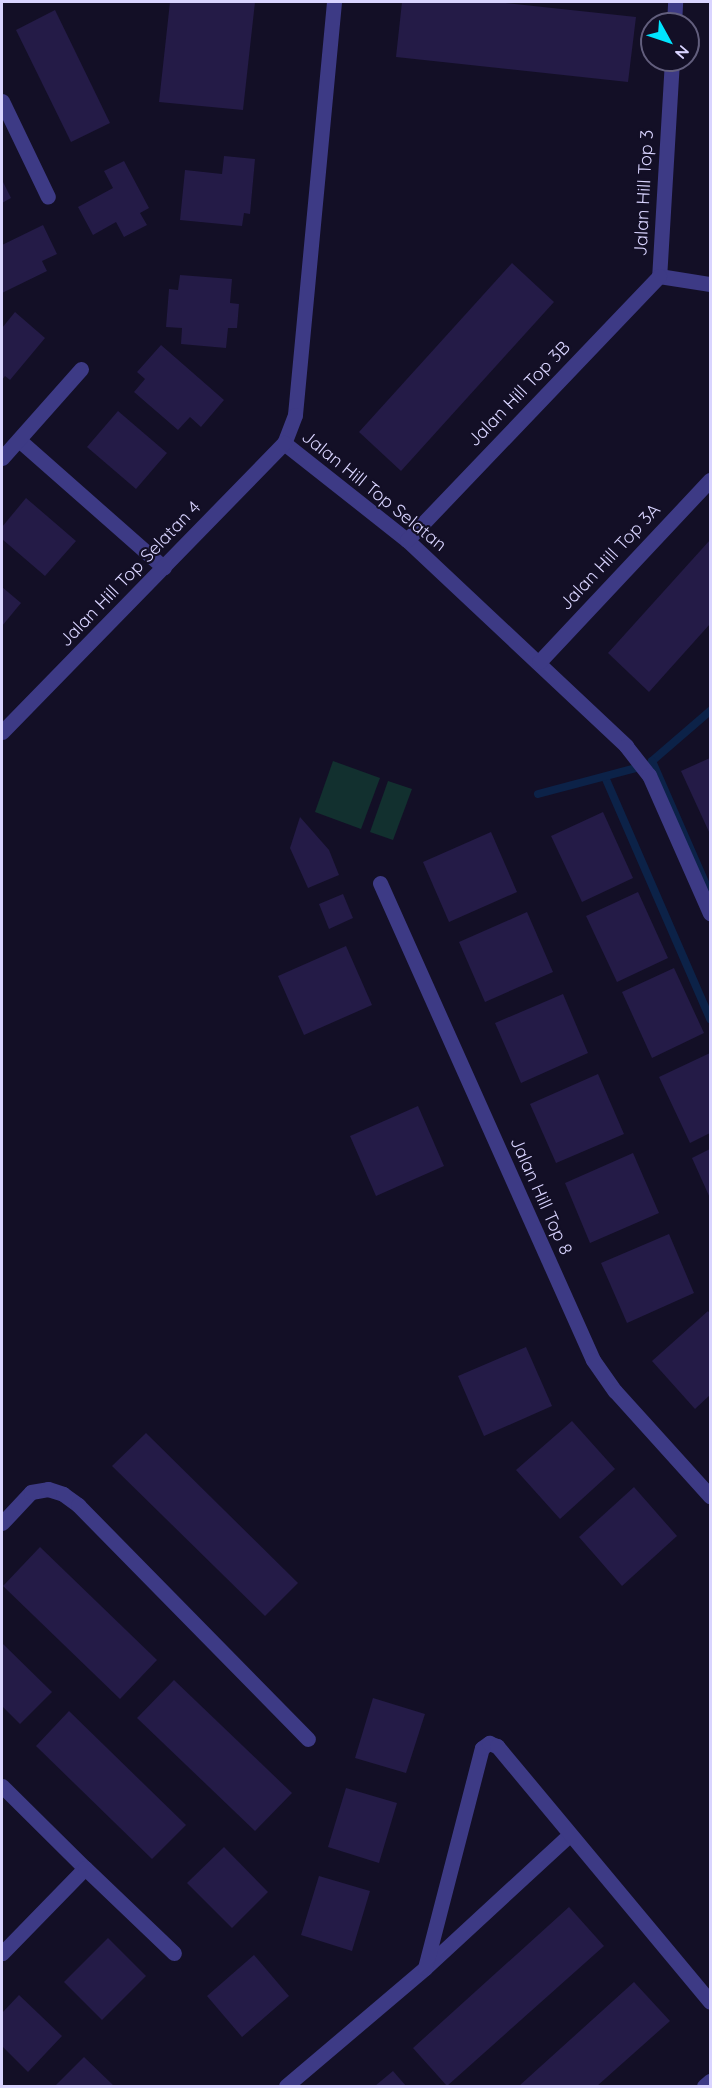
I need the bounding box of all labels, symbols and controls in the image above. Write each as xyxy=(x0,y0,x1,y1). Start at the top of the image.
north arrow xyxy=(640,12,700,72)
text: N xyxy=(671,41,694,63)
street label: Jalan Hill Top 3 xyxy=(630,129,658,257)
street label: Jalan Hill Top 3B xyxy=(463,337,575,451)
street label: Jalan Hill Top Selatan xyxy=(297,426,451,556)
street label: Jalan Hill Top Selatan 4 xyxy=(55,497,205,651)
street label: Jalan Hill Top 3A xyxy=(555,499,665,615)
street label: Jalan Hill Top 8 xyxy=(505,1134,577,1258)

